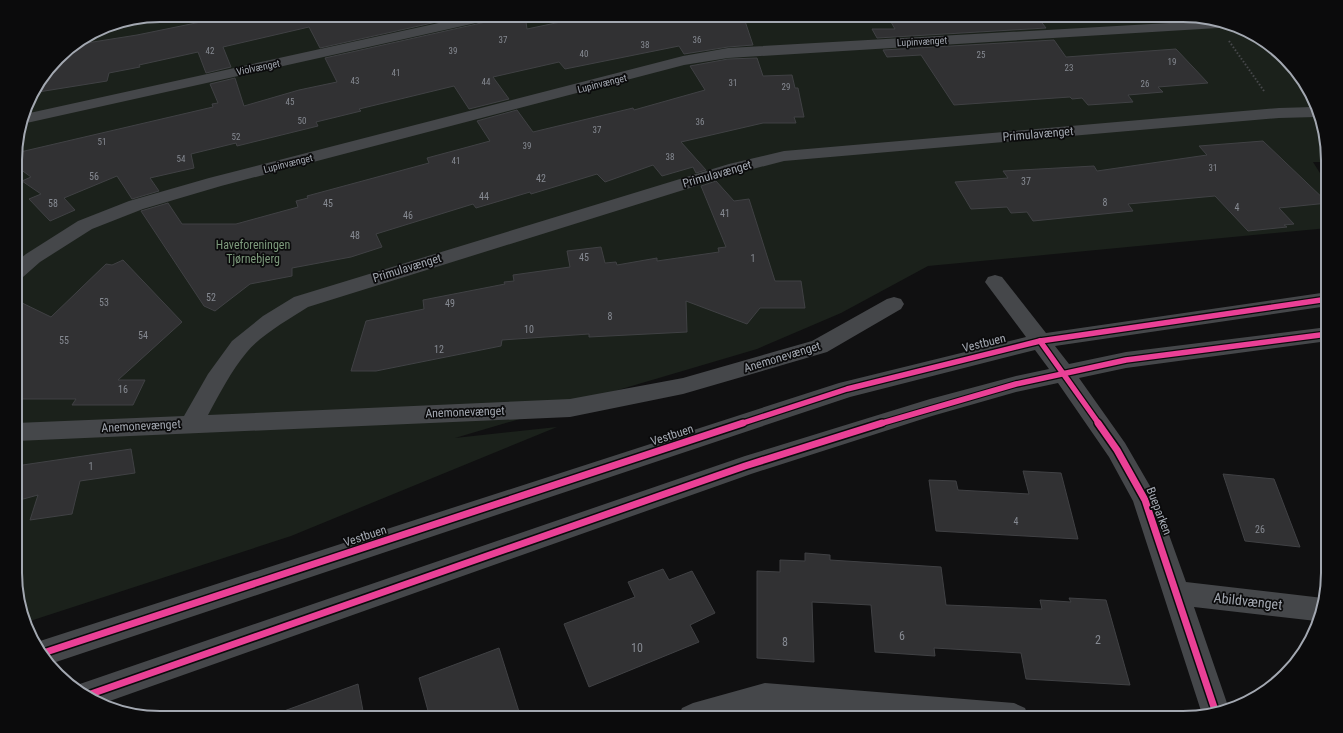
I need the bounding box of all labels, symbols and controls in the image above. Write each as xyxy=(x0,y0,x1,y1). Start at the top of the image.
house number: 37 xyxy=(499,35,508,45)
house number: 36 xyxy=(693,35,701,45)
street label: Lupinvænget xyxy=(897,35,948,48)
house number: 38 xyxy=(641,40,649,50)
house number: 42 xyxy=(206,46,215,56)
house number: 39 xyxy=(449,46,457,56)
house number: 40 xyxy=(580,49,588,59)
house number: 25 xyxy=(977,50,986,60)
house number: 19 xyxy=(1168,57,1176,67)
street label: Violvænget xyxy=(235,58,281,77)
house number: 23 xyxy=(1065,63,1073,73)
house number: 41 xyxy=(392,68,400,78)
street label: Lupinvænget xyxy=(576,72,628,95)
house number: 43 xyxy=(351,76,359,86)
house number: 44 xyxy=(482,77,491,87)
house number: 31 xyxy=(729,78,737,88)
house number: 26 xyxy=(1141,79,1149,89)
house number: 29 xyxy=(782,82,790,92)
house number: 45 xyxy=(286,97,295,107)
house number: 50 xyxy=(298,116,306,126)
house number: 36 xyxy=(696,117,704,127)
street label: Primulavænget xyxy=(1002,124,1074,144)
house number: 37 xyxy=(593,125,602,135)
house number: 52 xyxy=(232,132,241,142)
house number: 51 xyxy=(98,137,106,147)
house number: 39 xyxy=(523,141,531,151)
street label: Lupinvænget xyxy=(262,152,314,175)
house number: 38 xyxy=(666,152,674,162)
house number: 54 xyxy=(177,154,186,164)
house number: 41 xyxy=(452,156,460,166)
street label: Primulavænget xyxy=(681,157,754,191)
house number: 31 xyxy=(1209,163,1217,173)
house number: 56 xyxy=(89,171,99,182)
house number: 42 xyxy=(536,173,546,184)
house number: 37 xyxy=(1021,176,1031,187)
house number: 44 xyxy=(479,191,489,202)
house number: 8 xyxy=(1103,197,1108,208)
house number: 58 xyxy=(48,198,58,209)
house number: 45 xyxy=(323,198,333,209)
house number: 4 xyxy=(1235,202,1240,213)
house number: 41 xyxy=(720,208,730,219)
house number: 46 xyxy=(403,210,413,221)
house number: 48 xyxy=(350,230,360,241)
park label: Haveforeningen Tjørnebjerg xyxy=(216,238,290,266)
street label: Primulavænget xyxy=(371,251,443,285)
house number: 45 xyxy=(579,252,589,263)
house number: 1 xyxy=(751,253,755,264)
house number: 52 xyxy=(206,292,216,303)
house number: 53 xyxy=(99,297,109,308)
house number: 49 xyxy=(445,298,455,309)
house number: 8 xyxy=(608,311,613,322)
house number: 10 xyxy=(524,324,534,335)
house number: 54 xyxy=(138,330,148,341)
street label: Vestbuen xyxy=(961,331,1007,355)
house number: 55 xyxy=(59,335,69,346)
street label: Anemonevænget xyxy=(742,339,823,375)
house number: 12 xyxy=(434,344,444,355)
house number: 16 xyxy=(118,384,128,395)
street label: Anemonevænget xyxy=(425,404,505,420)
street label: Anemonevænget xyxy=(101,417,182,435)
street label: Vestbuen xyxy=(649,421,695,448)
house number: 1 xyxy=(89,461,93,472)
street label: Bueparken xyxy=(1144,485,1175,537)
house number: 4 xyxy=(1014,516,1019,527)
street label: Vestbuen xyxy=(342,522,388,549)
house number: 26 xyxy=(1255,524,1265,535)
street label: Abildvænget xyxy=(1213,589,1283,613)
house number: 6 xyxy=(899,629,905,643)
house number: 2 xyxy=(1095,633,1101,647)
house number: 8 xyxy=(782,635,788,649)
house number: 10 xyxy=(631,641,643,655)

